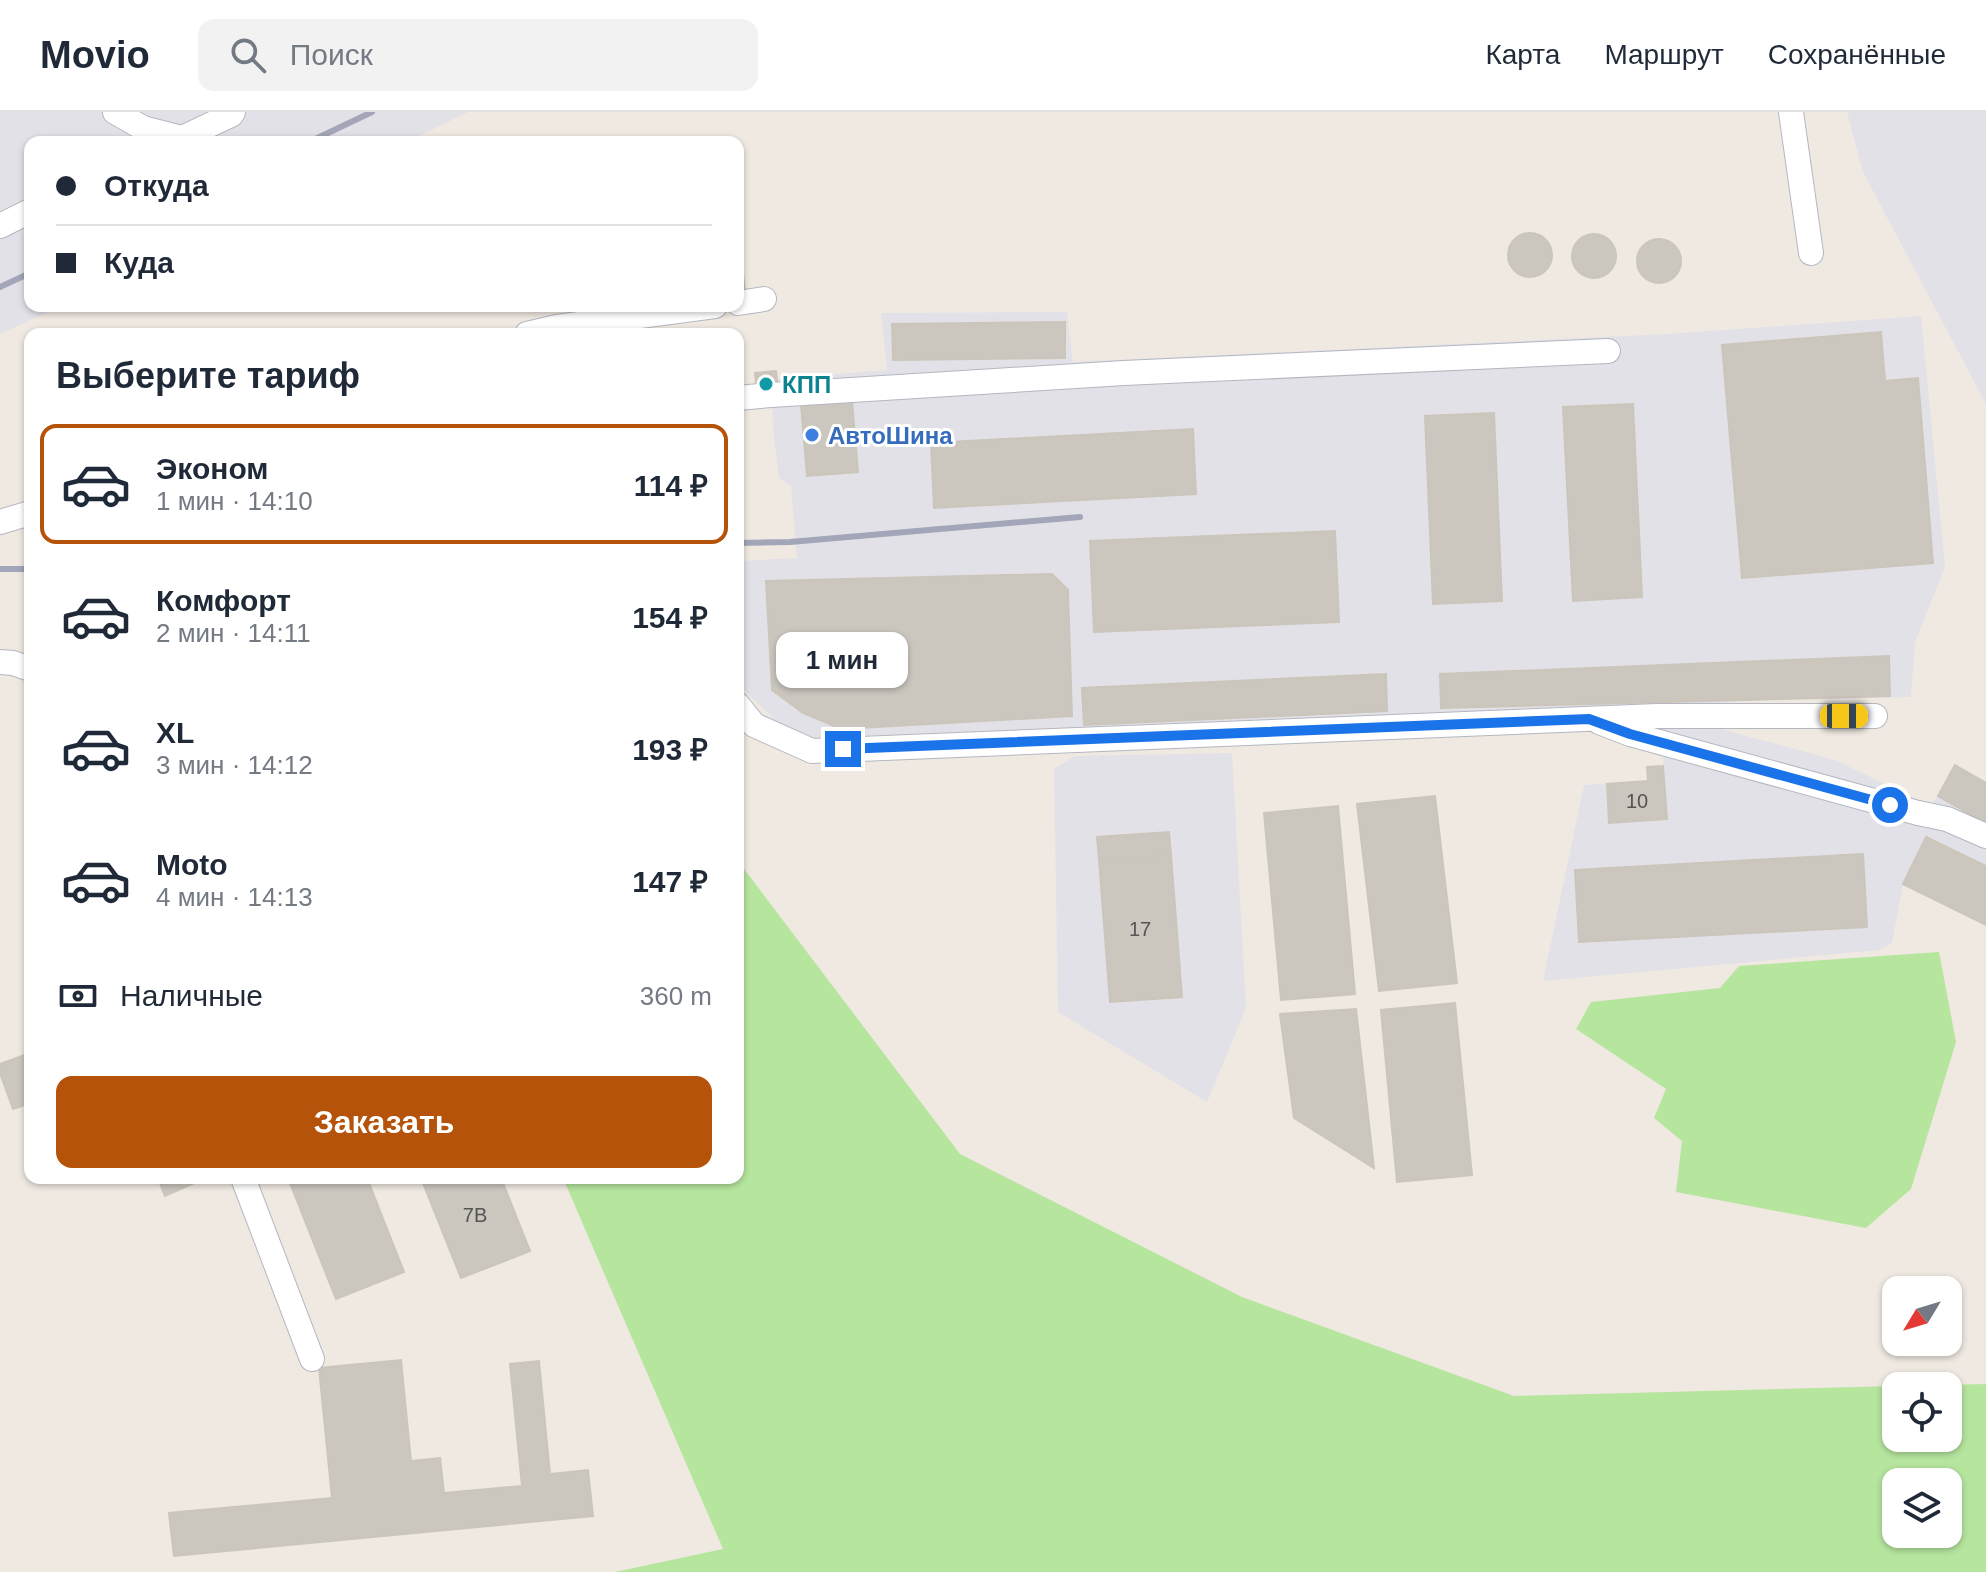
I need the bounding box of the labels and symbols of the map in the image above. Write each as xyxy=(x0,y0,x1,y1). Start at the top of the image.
place label: КПП xyxy=(782,371,831,398)
marker: КПП xyxy=(757,375,775,393)
place label: АвтоШина xyxy=(828,422,953,449)
marker: АвтоШина xyxy=(803,426,821,444)
callout: 1 мин xyxy=(777,633,909,689)
car xyxy=(1820,704,1868,728)
route end xyxy=(825,731,861,767)
route start xyxy=(1872,787,1908,823)
house number: 10 xyxy=(1626,790,1648,812)
house number: 17 xyxy=(1129,918,1151,940)
house number: 7В xyxy=(463,1204,487,1226)
north arrow xyxy=(1882,1276,1962,1356)

